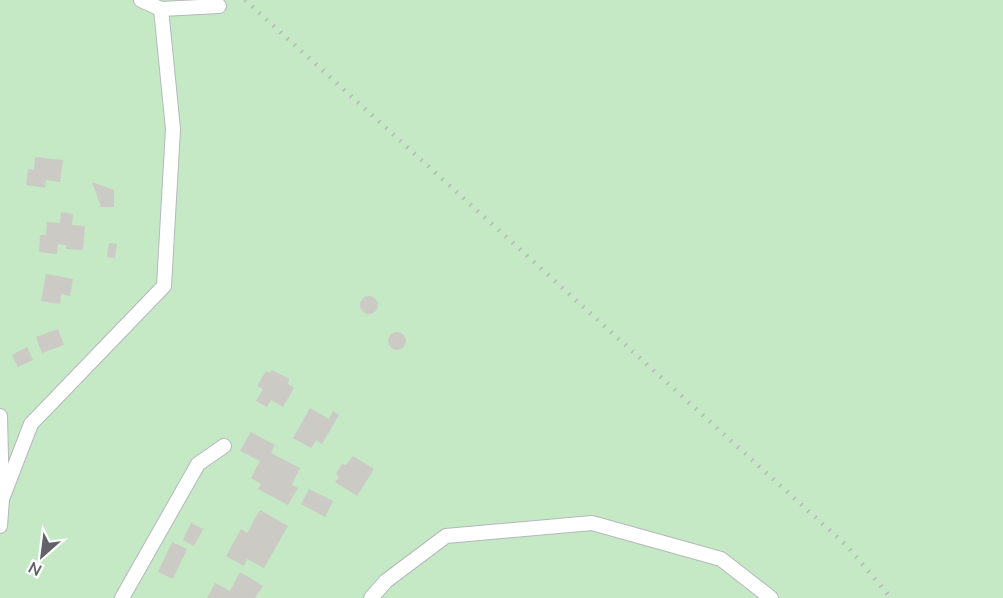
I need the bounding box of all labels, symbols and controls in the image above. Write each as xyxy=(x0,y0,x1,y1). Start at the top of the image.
north arrow xyxy=(12,526,72,586)
text: N xyxy=(25,558,45,581)

